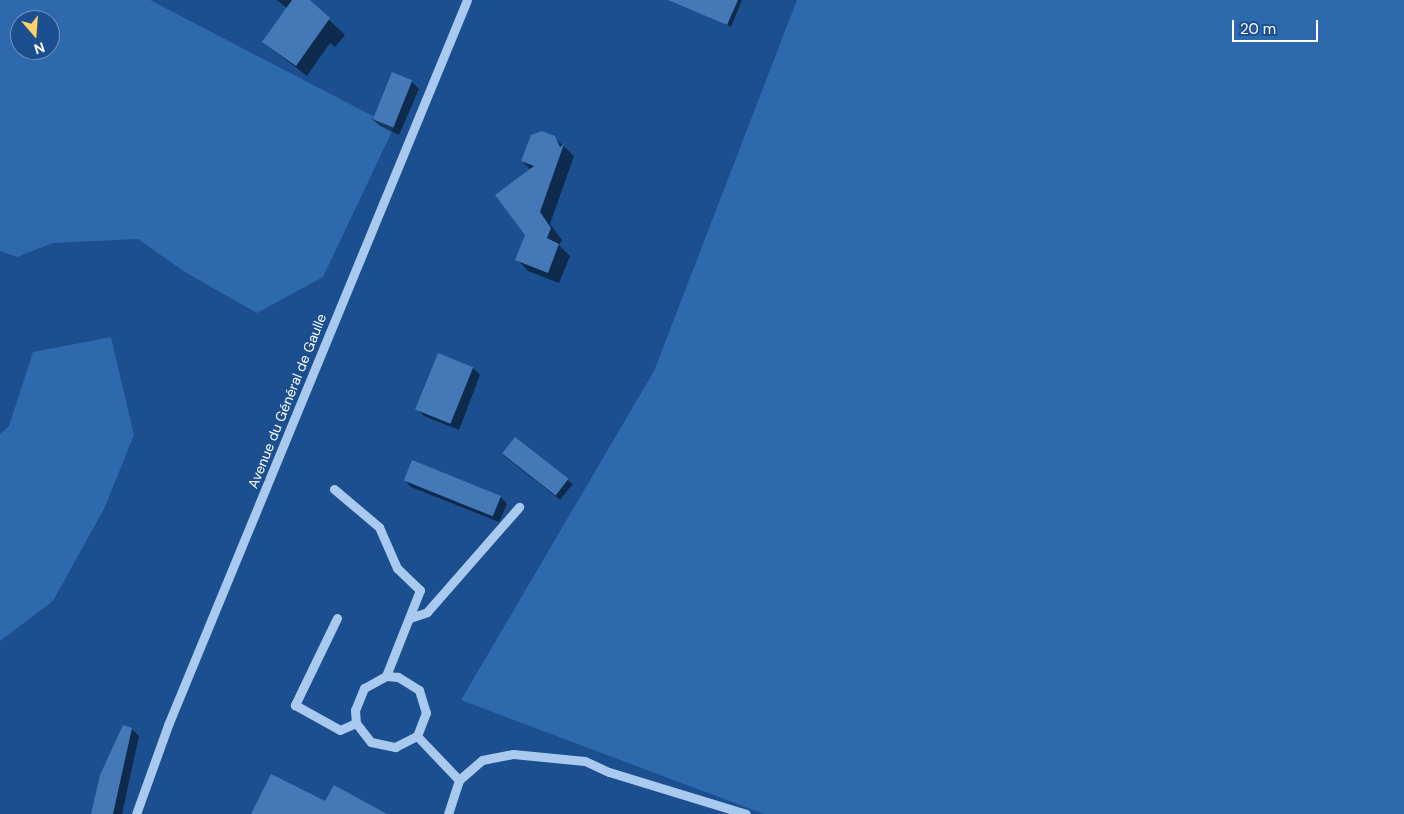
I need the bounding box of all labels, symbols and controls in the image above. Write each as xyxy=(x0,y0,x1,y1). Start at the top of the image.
north arrow xyxy=(10,10,60,60)
scale bar xyxy=(1234,10,1320,42)
text: 20 m xyxy=(1240,19,1276,39)
text: N xyxy=(32,38,47,58)
street label: Avenue du Général de Gaulle xyxy=(244,311,330,491)

